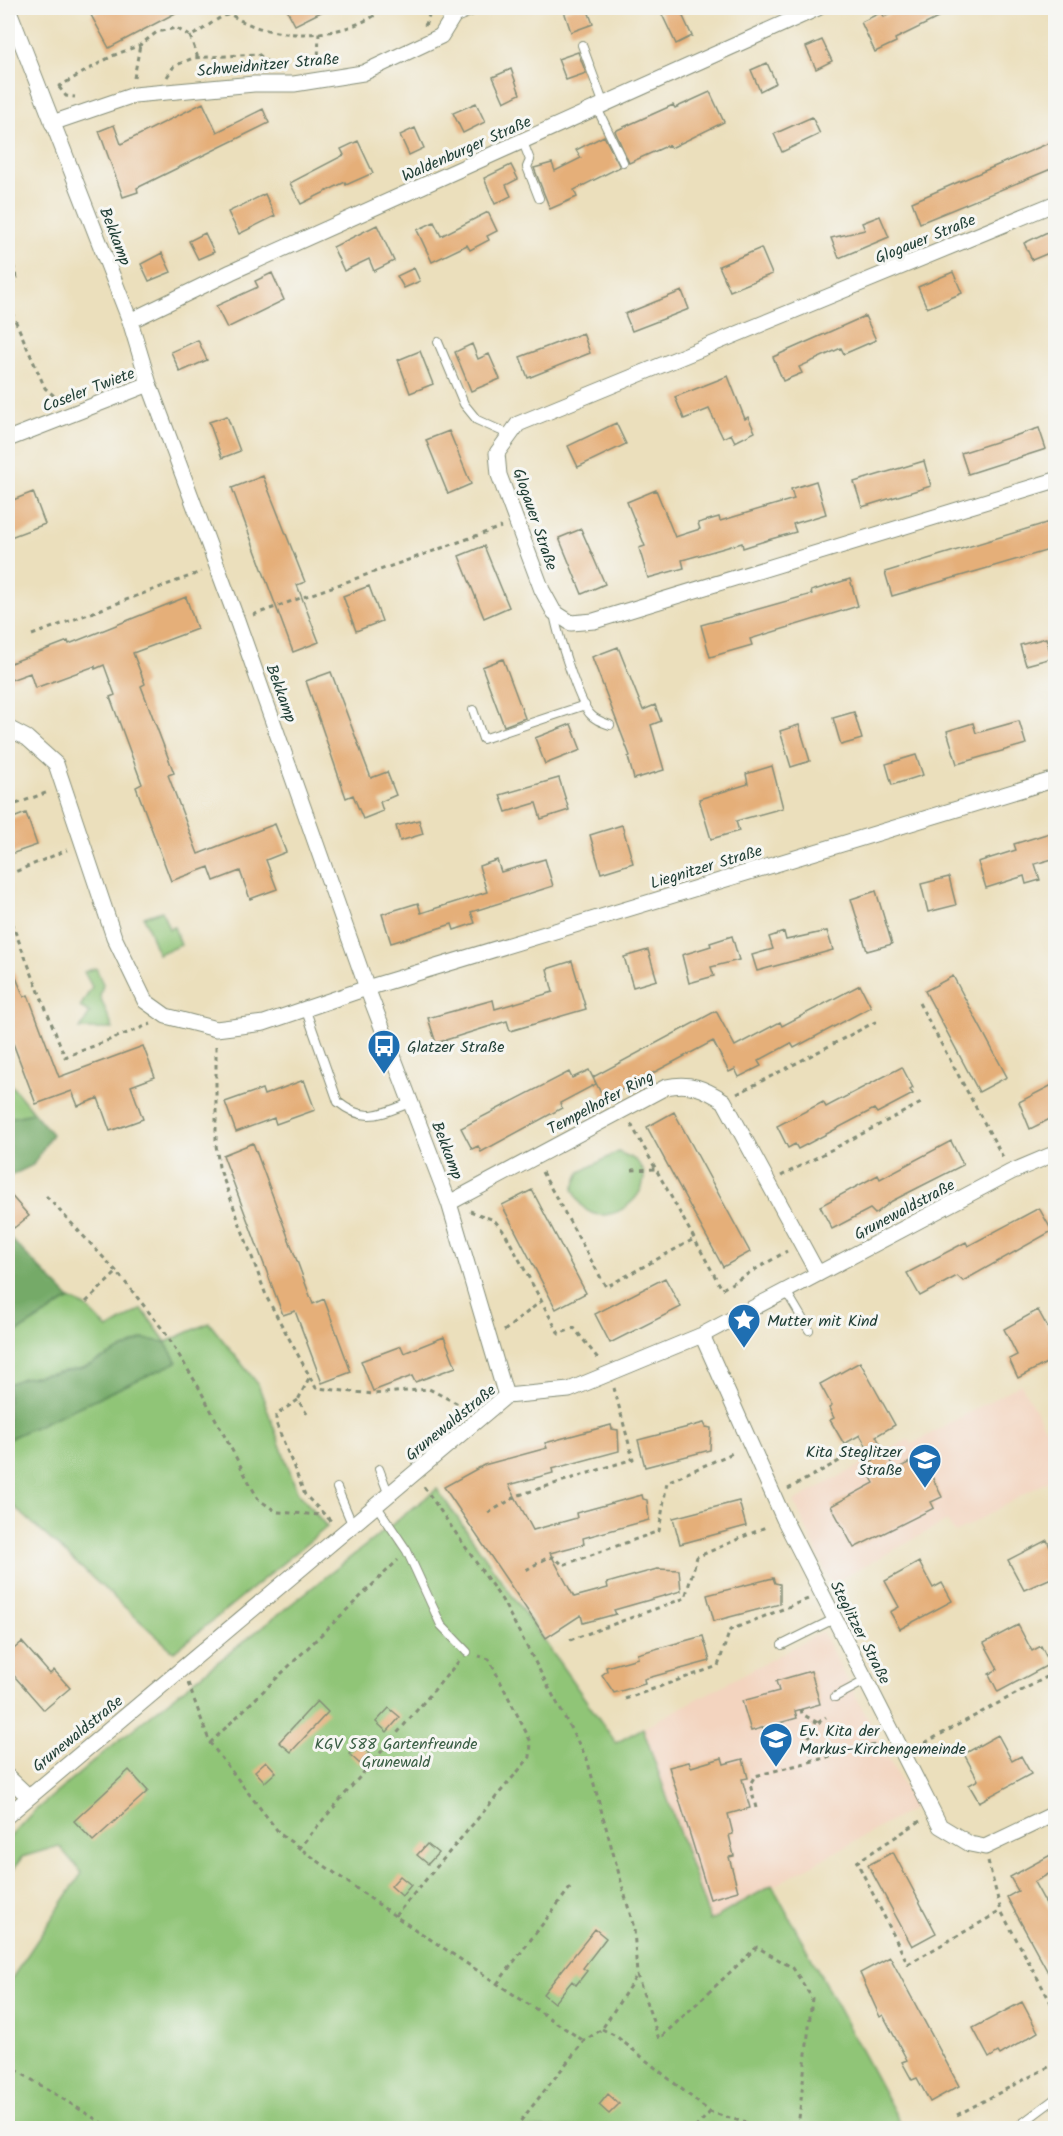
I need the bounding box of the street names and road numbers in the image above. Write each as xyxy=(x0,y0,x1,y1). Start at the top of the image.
street label: Schweidnitzer Straße xyxy=(196,47,340,84)
street label: Waldenburger Straße xyxy=(398,110,535,189)
street label: Bekkamp xyxy=(92,204,137,269)
street label: Glogauer Straße xyxy=(871,208,980,271)
street label: Coseler Twiete xyxy=(39,361,138,420)
street label: Glogauer Straße xyxy=(505,465,564,574)
street label: Bekkamp xyxy=(259,661,303,726)
street label: Liegnitzer Straße xyxy=(647,839,765,896)
street label: Tempelhofer Ring xyxy=(543,1065,658,1142)
street label: Bekkamp xyxy=(424,1118,469,1183)
street label: Grunewaldstraße xyxy=(850,1173,960,1247)
street label: Grunewaldstraße xyxy=(400,1379,502,1468)
street label: Steglitzer Straße xyxy=(823,1576,897,1689)
street label: Grunewaldstraße xyxy=(27,1690,129,1779)

